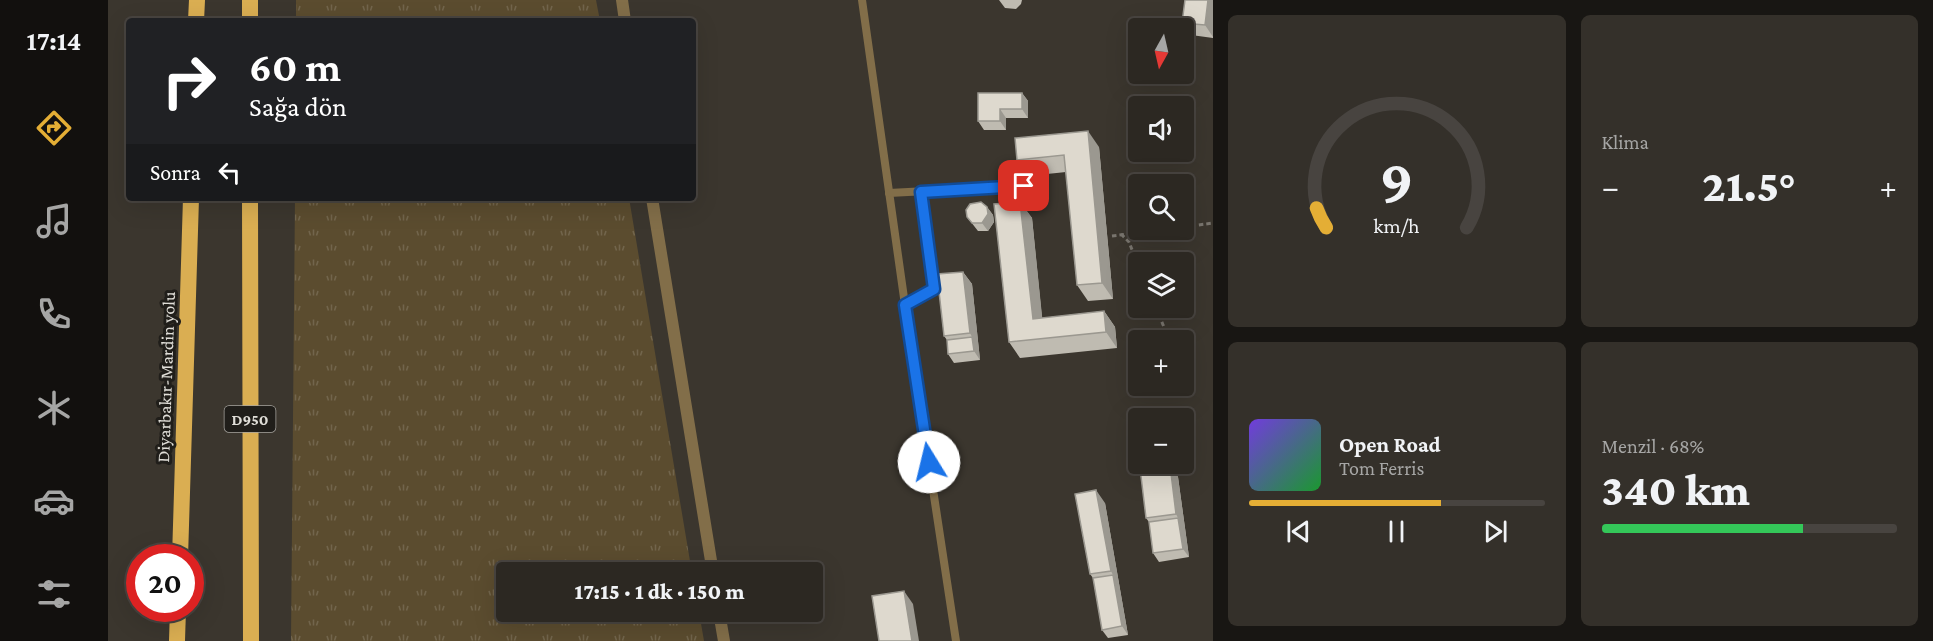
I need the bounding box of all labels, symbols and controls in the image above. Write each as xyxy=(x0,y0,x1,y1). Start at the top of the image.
north arrow xyxy=(1128,18,1194,84)
map controls xyxy=(1128,18,1194,474)
text: 17:14 xyxy=(27,26,81,56)
icon: right xyxy=(150,42,228,120)
text: 60 m xyxy=(249,43,341,90)
text: Sağa dön xyxy=(249,92,347,122)
button: sound xyxy=(1128,96,1194,162)
icon: directions xyxy=(33,107,75,149)
text: Klima xyxy=(1602,131,1649,153)
text: 9 xyxy=(1380,146,1414,215)
icon: left xyxy=(213,156,246,189)
text: Sonra xyxy=(150,160,201,185)
pin xyxy=(998,160,1049,211)
text: 21.5° xyxy=(1702,161,1796,211)
text: − xyxy=(1602,168,1619,205)
text: + xyxy=(1880,168,1897,205)
icon: arrive xyxy=(1007,169,1040,202)
button: search xyxy=(1128,174,1194,240)
icon: music xyxy=(33,200,75,242)
text: km/h xyxy=(1374,214,1420,238)
button: layers xyxy=(1128,252,1194,318)
street label: Diyarbakır-Mardin yolu xyxy=(153,291,179,463)
icon: phone xyxy=(33,293,75,335)
button: + xyxy=(1128,330,1194,396)
icon: climate xyxy=(33,387,75,429)
road number: D950 xyxy=(224,406,276,432)
button: − xyxy=(1128,408,1194,474)
position arrow xyxy=(897,430,961,494)
text: Open Road xyxy=(1339,432,1441,457)
text: Menzil · 68% xyxy=(1602,435,1704,457)
text: Tom Ferris xyxy=(1339,457,1424,479)
text: 340 km xyxy=(1602,465,1750,515)
icon: car xyxy=(33,480,75,522)
icon: previous xyxy=(1282,515,1315,548)
icon: pause xyxy=(1380,515,1413,548)
icon: next xyxy=(1479,515,1512,548)
speed limit sign: 20 xyxy=(126,544,204,622)
icon: filters xyxy=(33,573,75,615)
text: 17:15 · 1 dk · 150 m xyxy=(575,579,744,604)

